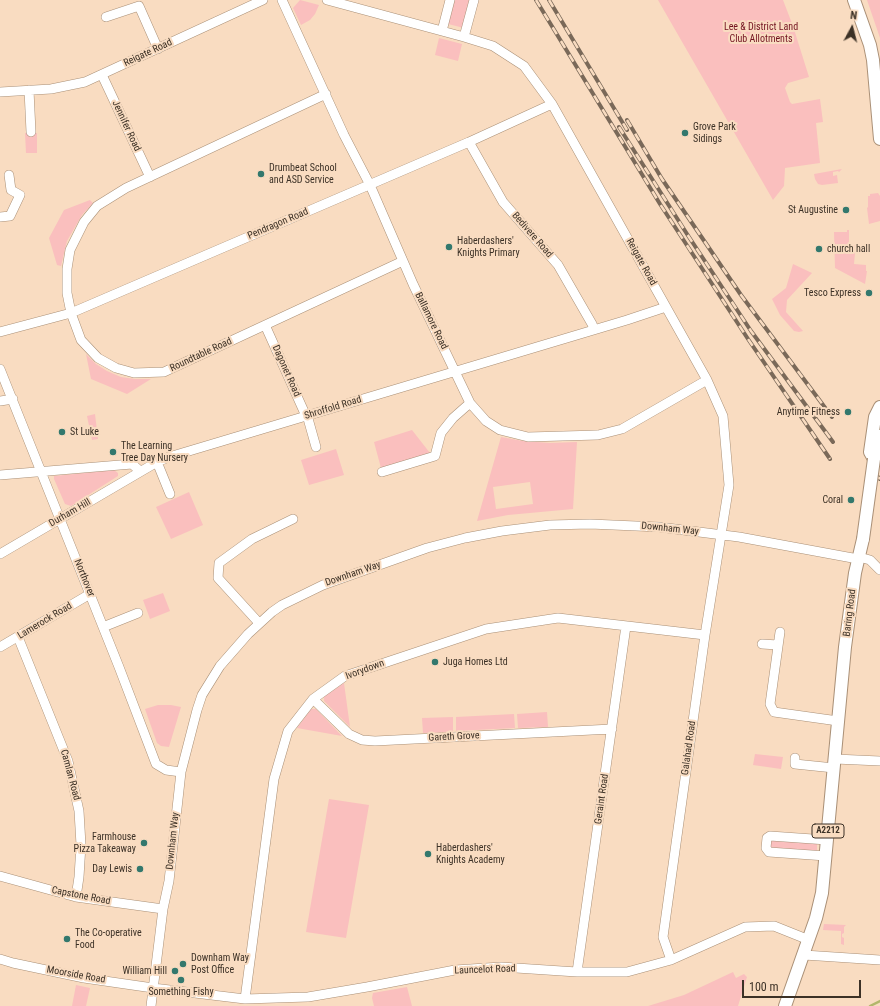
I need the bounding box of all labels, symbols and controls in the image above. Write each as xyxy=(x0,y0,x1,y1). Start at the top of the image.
north arrow xyxy=(832,8,872,48)
text: N xyxy=(849,9,858,22)
park label: Lee & District Land Club Allotments xyxy=(724,21,798,44)
street label: Reigate Road xyxy=(122,37,174,69)
street label: Jennifer Road xyxy=(109,99,143,153)
place label: Grove Park Sidings xyxy=(693,121,736,144)
marker: Grove Park Sidings xyxy=(680,128,690,138)
place label: Drumbeat School and ASD Service xyxy=(269,162,337,186)
marker: Drumbeat School and ASD Service xyxy=(256,169,266,179)
place label: St Augustine xyxy=(788,204,838,216)
marker: St Augustine xyxy=(841,205,851,215)
street label: Pendragon Road xyxy=(246,206,310,242)
street label: Bedivere Road xyxy=(509,210,555,260)
place label: Haberdashers' Knights Primary xyxy=(457,235,520,258)
street label: Reigate Road xyxy=(623,236,659,288)
marker: Haberdashers' Knights Primary xyxy=(444,242,454,252)
place label: church hall xyxy=(827,243,870,255)
marker: church hall xyxy=(814,244,824,254)
place label: Tesco Express xyxy=(804,287,861,299)
marker: Tesco Express xyxy=(864,288,874,298)
street label: Ballamore Road xyxy=(412,290,450,352)
street label: Roundtable Road xyxy=(168,335,234,375)
street label: Dagonet Road xyxy=(269,343,303,399)
street label: Shroffold Road xyxy=(303,394,363,422)
place label: Anytime Fitness xyxy=(777,406,840,418)
marker: Anytime Fitness xyxy=(843,407,853,417)
place label: St Luke xyxy=(70,426,99,438)
marker: St Luke xyxy=(57,427,67,437)
place label: The Learning Tree Day Nursery xyxy=(121,440,188,464)
marker: The Learning Tree Day Nursery xyxy=(108,447,118,457)
place label: Coral xyxy=(822,494,843,506)
marker: Coral xyxy=(846,495,856,505)
street label: Durham Hill xyxy=(47,496,93,530)
street label: Downham Way xyxy=(641,520,699,538)
street label: Northover xyxy=(71,558,97,598)
street label: Downham Way xyxy=(324,559,382,589)
street label: Baring Road xyxy=(841,589,859,637)
street label: Lamerock Road xyxy=(16,600,74,642)
place label: Juga Homes Ltd xyxy=(443,656,508,668)
street label: Ivorydown xyxy=(344,657,386,683)
marker: Juga Homes Ltd xyxy=(430,657,440,667)
street label: Galahad Road xyxy=(679,720,699,776)
street label: Gareth Grove xyxy=(428,730,480,744)
street label: Camlan Road xyxy=(57,748,83,802)
street label: Geraint Road xyxy=(593,773,611,825)
street label: Downham Way xyxy=(164,812,182,870)
road number: A2212 xyxy=(812,824,844,838)
place label: Farmhouse Pizza Takeaway xyxy=(74,831,136,854)
marker: Farmhouse Pizza Takeaway xyxy=(139,838,149,848)
place label: Haberdashers' Knights Academy xyxy=(436,842,505,866)
marker: Haberdashers' Knights Academy xyxy=(423,849,433,859)
place label: Day Lewis xyxy=(92,863,132,875)
marker: Day Lewis xyxy=(135,864,145,874)
street label: Capstone Road xyxy=(51,884,111,908)
place label: The Co-operative Food xyxy=(75,927,142,950)
marker: The Co-operative Food xyxy=(62,934,72,944)
place label: Downham Way Post Office xyxy=(191,952,249,976)
marker: Downham Way Post Office xyxy=(178,959,188,969)
street label: Launcelot Road xyxy=(454,963,516,977)
street label: Moorside Road xyxy=(46,964,106,986)
place label: William Hill xyxy=(123,965,167,977)
marker: William Hill xyxy=(170,966,180,976)
scale bar xyxy=(744,972,863,998)
marker: Something Fishy xyxy=(176,975,186,985)
text: 100 m xyxy=(749,980,779,994)
place label: Something Fishy xyxy=(148,986,214,998)

